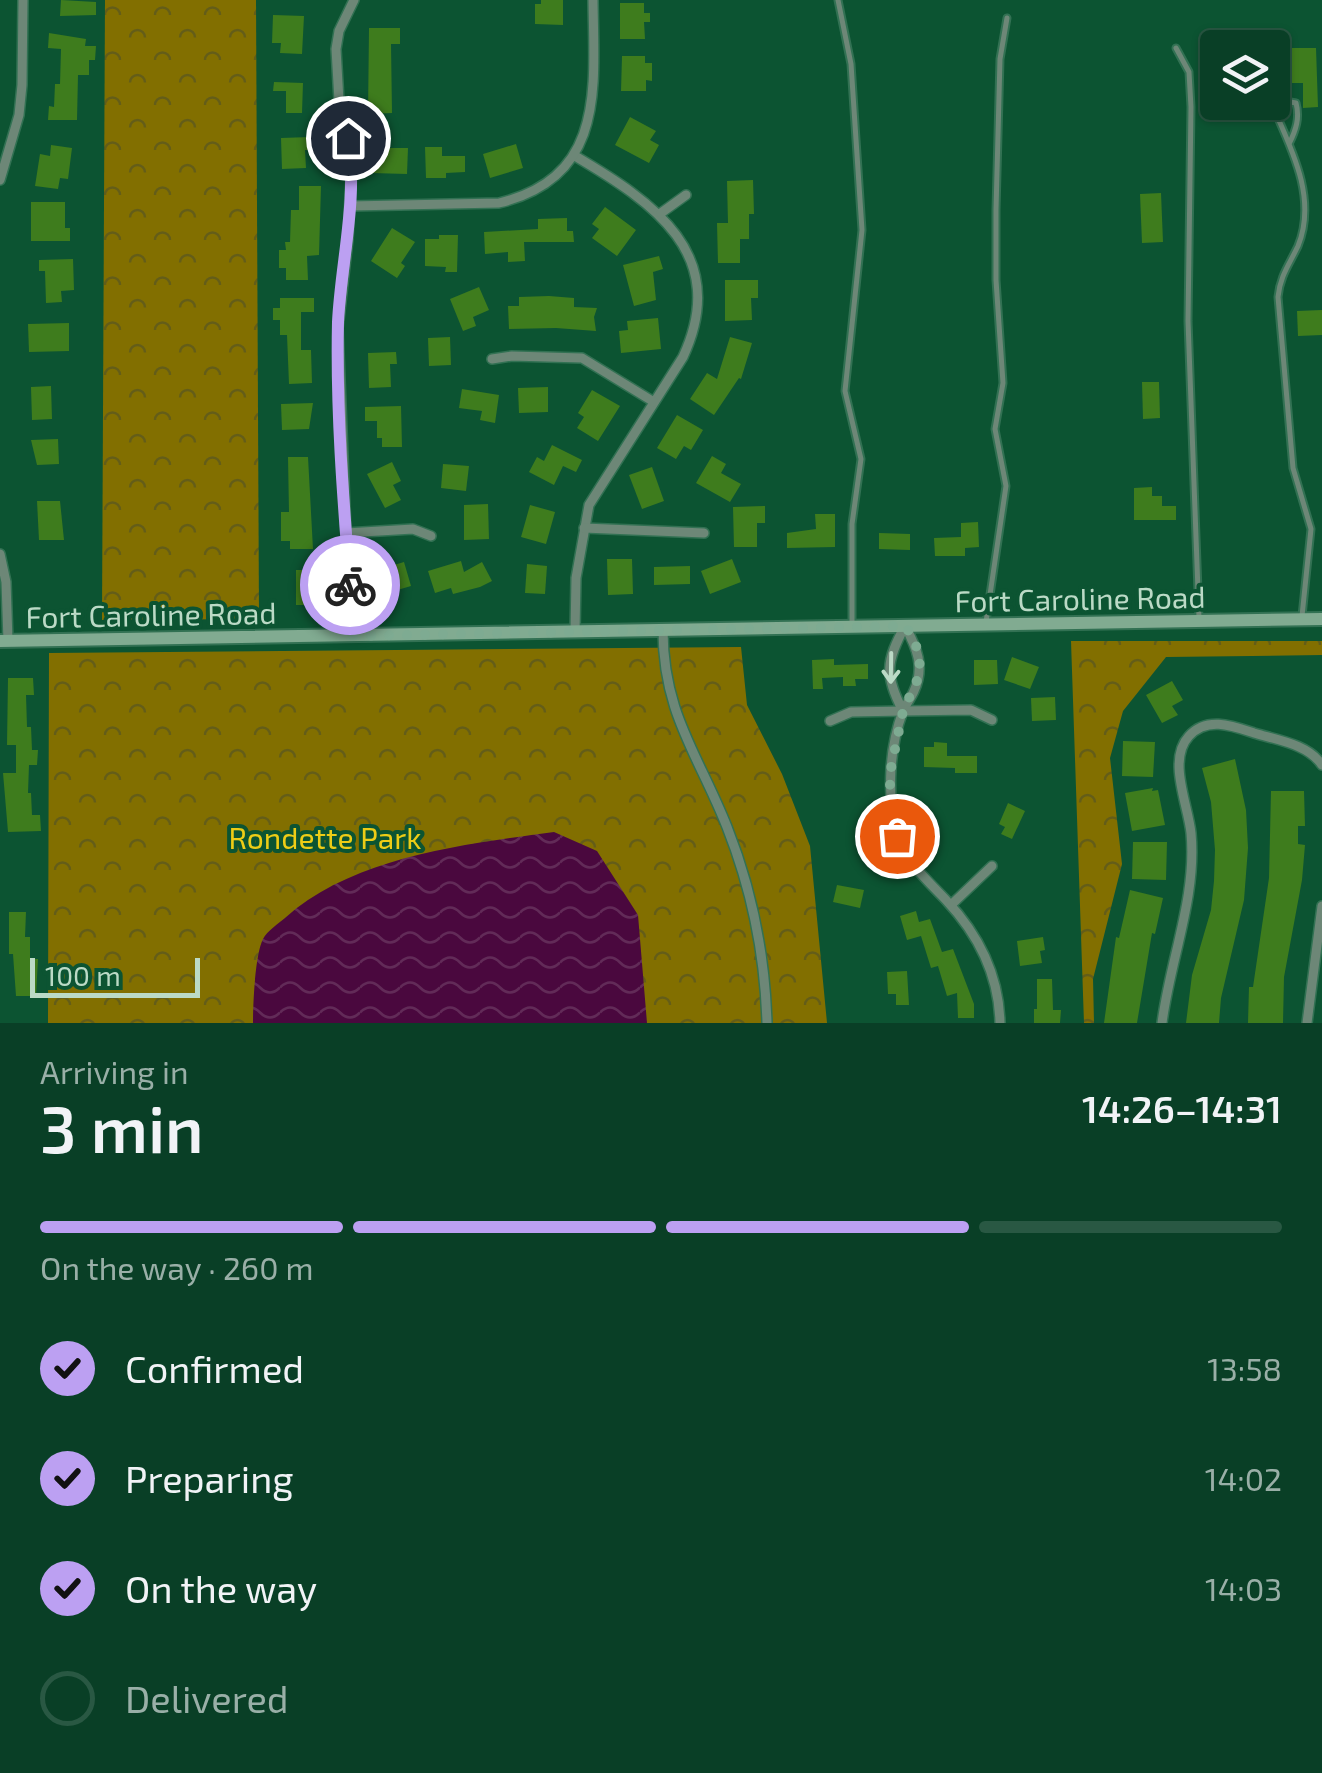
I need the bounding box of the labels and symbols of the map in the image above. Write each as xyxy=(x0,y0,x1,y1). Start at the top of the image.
pin xyxy=(306,96,391,181)
courier xyxy=(300,535,400,635)
street label: Fort Caroline Road xyxy=(954,578,1206,618)
street label: Fort Caroline Road xyxy=(25,594,277,634)
one-way arrow xyxy=(882,651,900,684)
pin xyxy=(855,794,940,879)
park label: Rondette Park xyxy=(228,819,422,855)
scale bar xyxy=(30,953,200,998)

